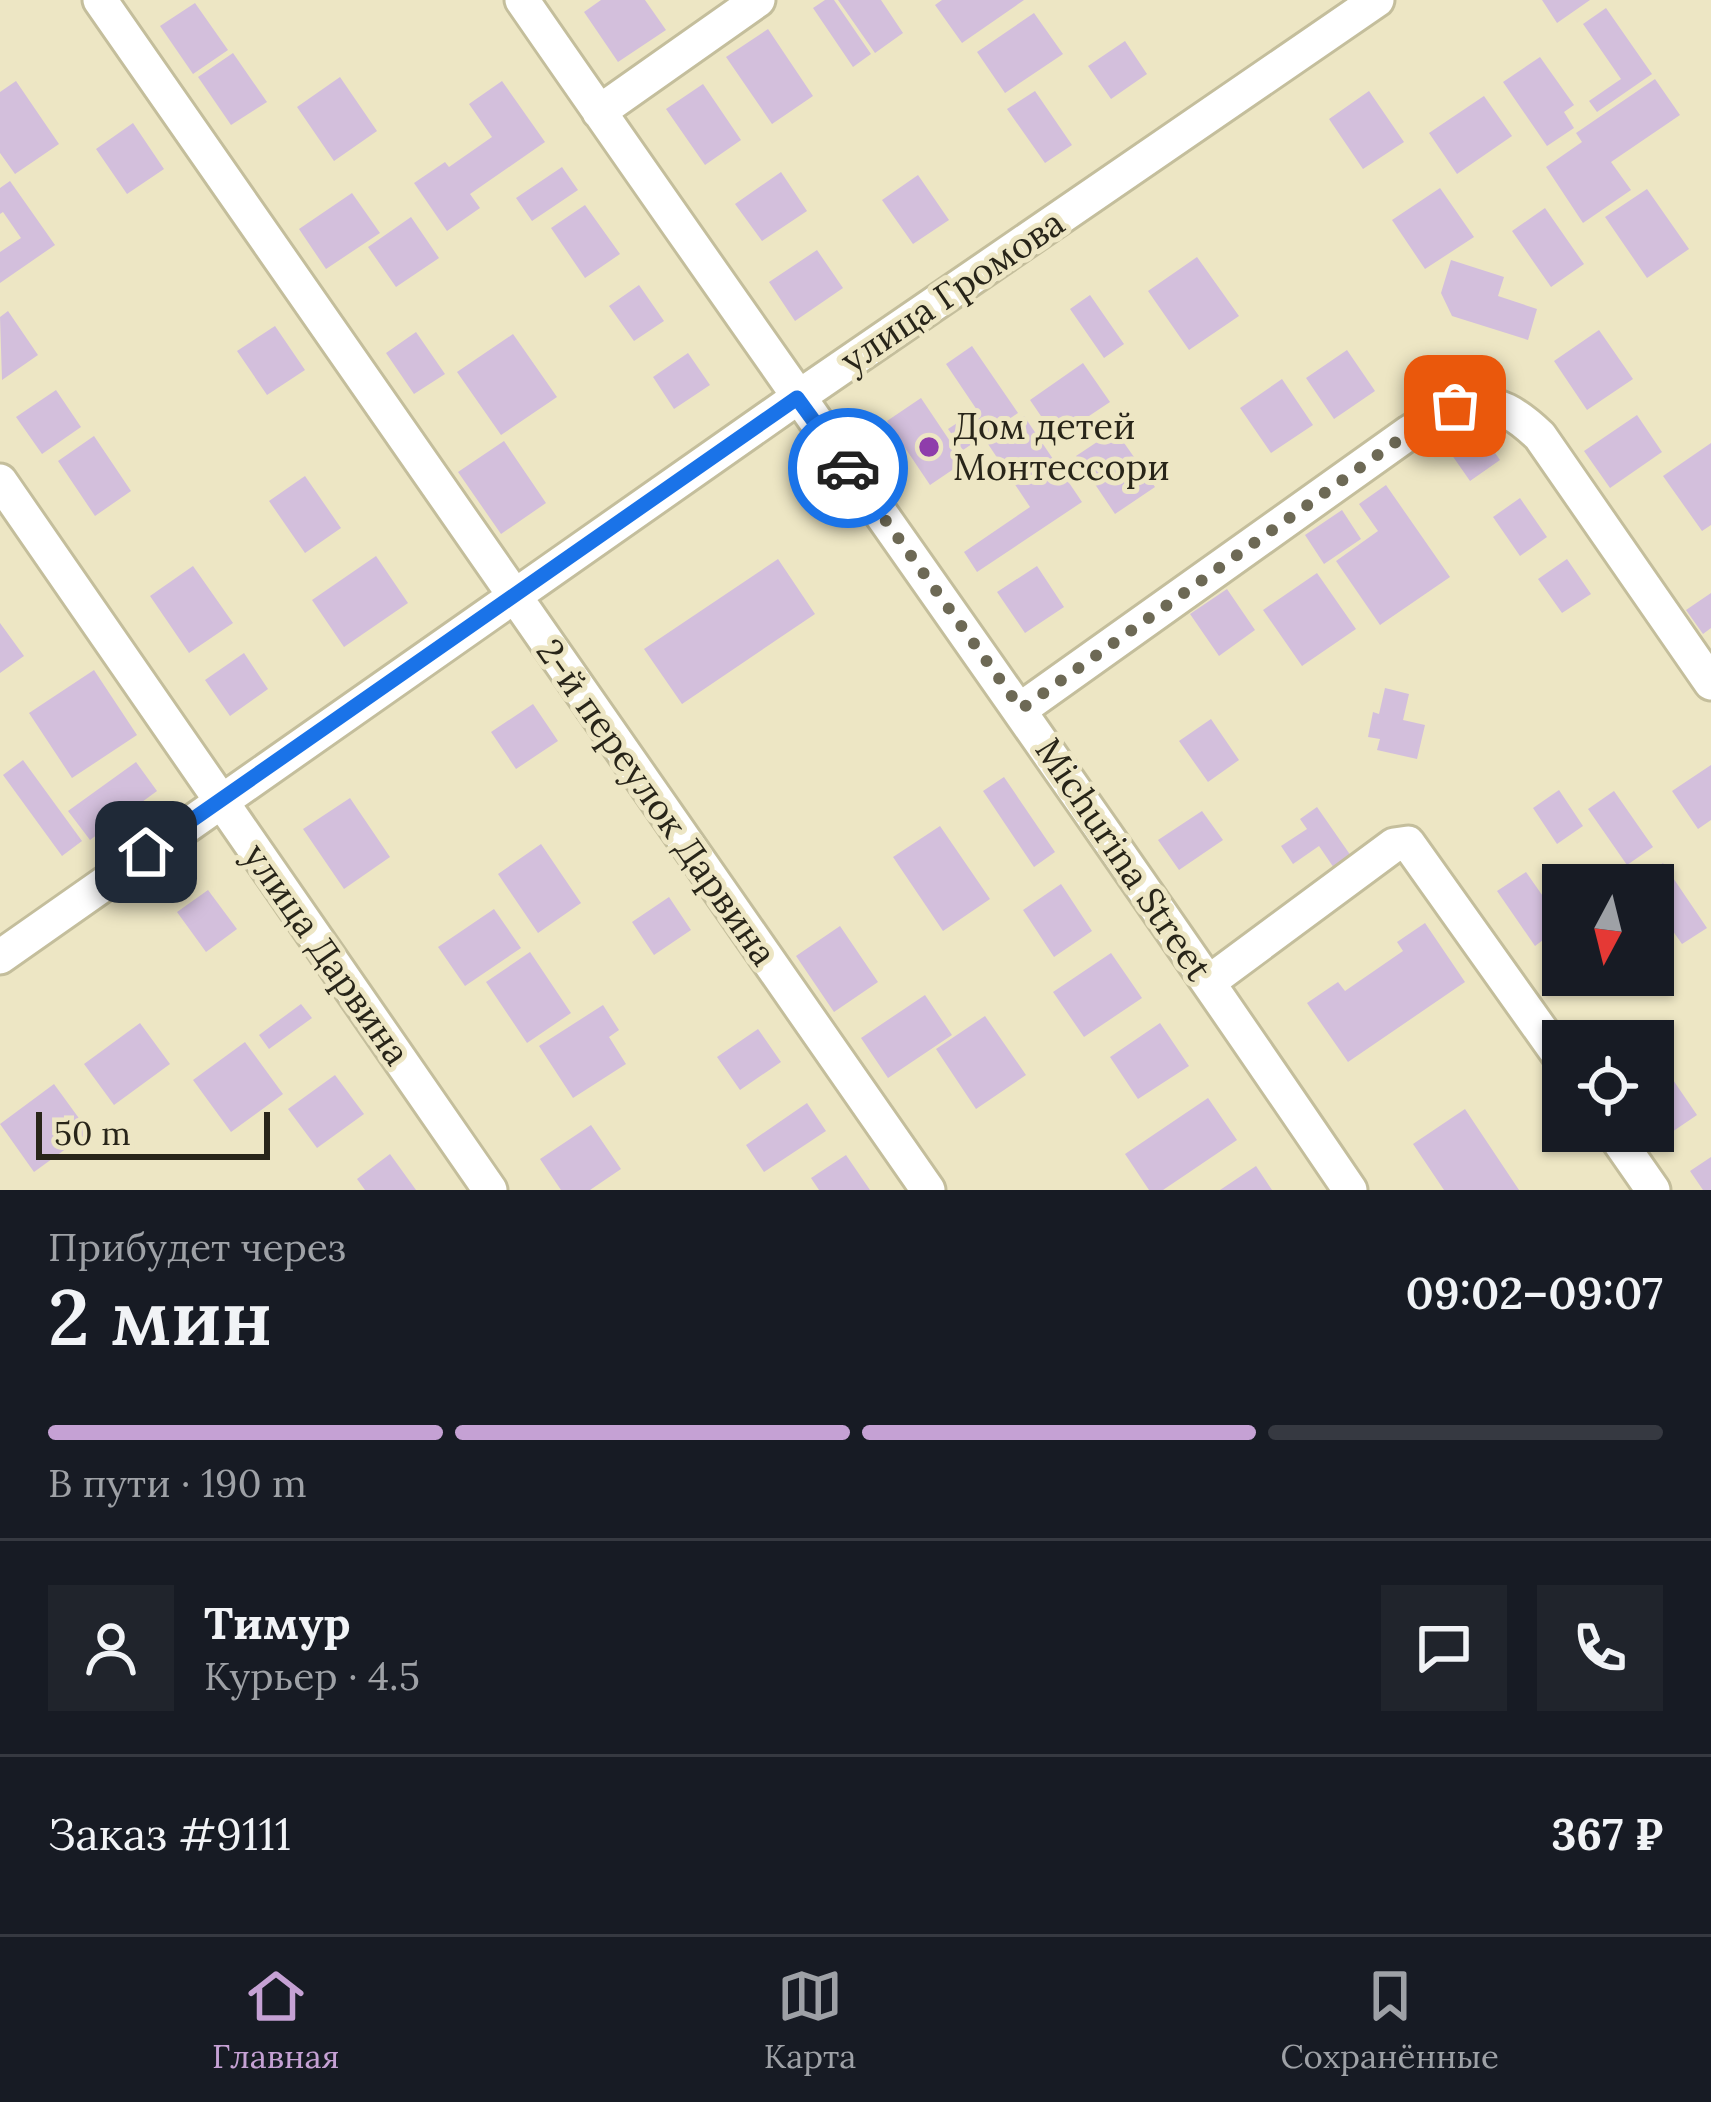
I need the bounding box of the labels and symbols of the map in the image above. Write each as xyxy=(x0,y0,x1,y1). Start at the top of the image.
street label: улица Громова xyxy=(831,199,1073,383)
pin xyxy=(1404,355,1506,457)
place label: Дом детей Монтессори xyxy=(953,403,1170,490)
courier xyxy=(788,408,908,528)
marker: Дом детей Монтессори xyxy=(916,434,942,460)
street label: 2-й переулок Дарвина xyxy=(527,630,787,974)
street label: Michurina Street xyxy=(1026,729,1222,989)
pin xyxy=(95,801,197,903)
street label: улица Дарвина xyxy=(234,834,420,1074)
north arrow xyxy=(1542,864,1674,996)
scale bar xyxy=(36,1106,270,1159)

